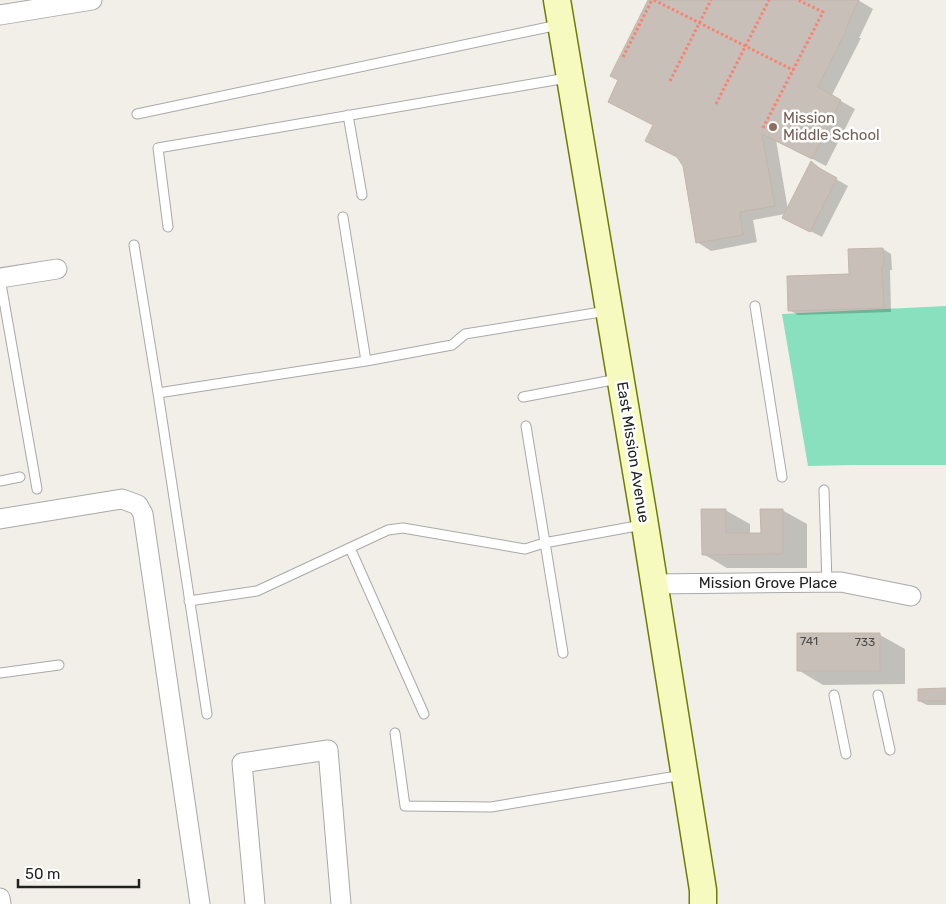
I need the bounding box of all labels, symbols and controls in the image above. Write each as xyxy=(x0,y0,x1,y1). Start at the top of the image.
place label: Mission Middle School xyxy=(783,109,880,144)
marker: Mission Middle School xyxy=(767,121,779,133)
street label: East Mission Avenue xyxy=(613,380,653,524)
street label: Mission Grove Place xyxy=(699,574,837,592)
house number: 741 xyxy=(800,634,818,648)
house number: 733 xyxy=(855,635,875,649)
scale bar xyxy=(18,856,139,888)
text: 50 m xyxy=(25,865,60,883)

